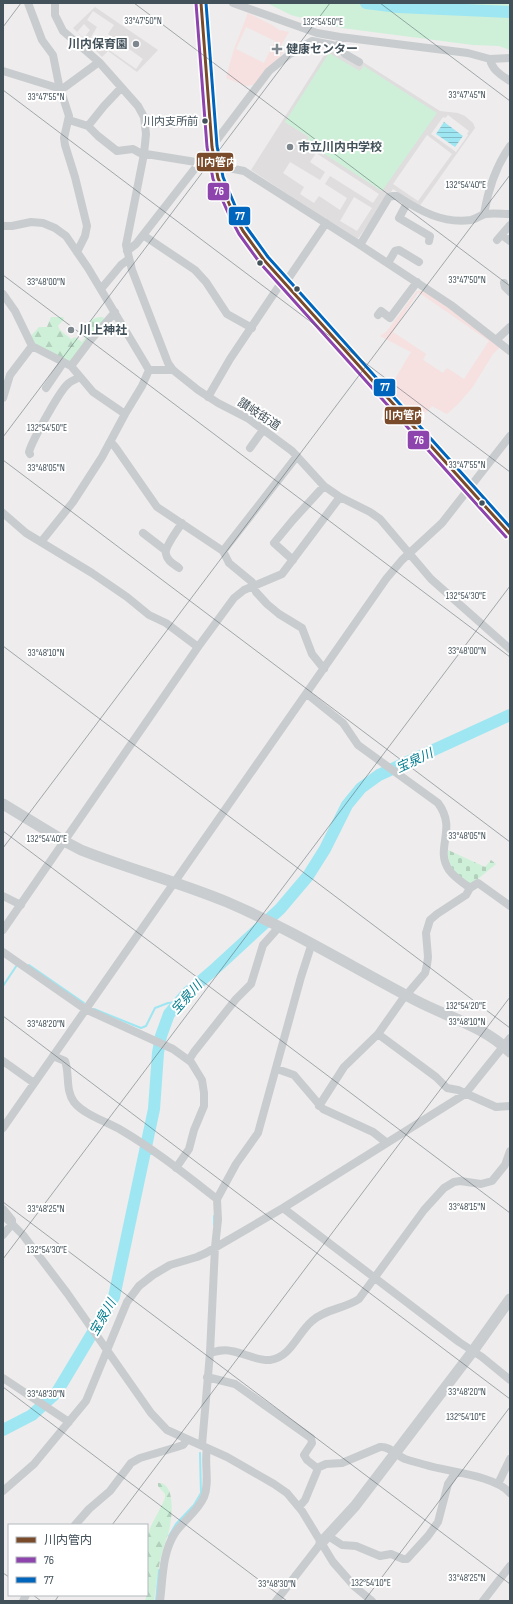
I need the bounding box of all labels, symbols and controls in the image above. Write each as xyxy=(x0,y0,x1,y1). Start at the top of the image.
text: 33°47'50"N xyxy=(124,15,162,27)
text: 132°54'50"E xyxy=(303,16,343,28)
place label: 川内保育園 xyxy=(68,37,128,52)
marker: 川内保育園 xyxy=(131,39,141,49)
place label: 健康センター xyxy=(286,42,358,57)
marker: 健康センター xyxy=(271,43,283,55)
text: 33°47'45"N xyxy=(448,89,486,101)
text: 33°47'55"N xyxy=(27,91,65,103)
place label: 川内支所前 xyxy=(143,115,198,128)
marker: 川内支所前 xyxy=(200,116,210,126)
place label: 市立川内中学校 xyxy=(298,140,382,155)
marker: 市立川内中学校 xyxy=(285,142,295,152)
line badge: 川内管内 xyxy=(196,152,234,172)
text: 川内管内 xyxy=(193,156,237,169)
text: 132°54'40"E xyxy=(446,179,486,191)
line badge: 76 xyxy=(207,182,230,201)
text: 76 xyxy=(214,185,224,198)
line badge: 77 xyxy=(228,206,251,226)
text: 77 xyxy=(235,210,245,223)
unlabelled marker xyxy=(255,258,265,268)
text: 33°47'50"N xyxy=(448,274,486,286)
text: 33°48'00"N xyxy=(27,276,65,288)
unlabelled marker xyxy=(292,284,302,294)
place label: 川上神社 xyxy=(79,323,127,338)
marker: 川上神社 xyxy=(66,325,76,335)
line badge: 77 xyxy=(373,378,396,397)
text: 77 xyxy=(380,381,390,394)
street label: 讃岐街道 xyxy=(235,395,283,434)
line badge: 川内管内 xyxy=(384,406,422,425)
text: 川内管内 xyxy=(381,409,425,422)
text: 132°54'50"E xyxy=(27,422,67,434)
line badge: 76 xyxy=(407,430,430,450)
text: 76 xyxy=(414,434,424,447)
text: 33°47'55"N xyxy=(448,459,486,471)
text: 33°48'05"N xyxy=(27,462,65,474)
unlabelled marker xyxy=(477,498,487,508)
text: 132°54'30"E xyxy=(446,590,486,602)
text: 33°48'00"N xyxy=(448,645,486,657)
text: 33°48'10"N xyxy=(27,647,65,659)
water label: 宝泉川 xyxy=(393,745,437,776)
text: 33°48'05"N xyxy=(448,830,486,842)
text: 132°54'40"E xyxy=(27,833,67,845)
water label: 宝泉川 xyxy=(168,976,207,1018)
text: 132°54'20"E xyxy=(446,1000,486,1012)
text: 33°48'10"N xyxy=(448,1016,486,1028)
text: 33°48'20"N xyxy=(27,1018,65,1030)
text: 33°48'15"N xyxy=(449,1201,485,1213)
text: 33°48'25"N xyxy=(27,1203,65,1215)
text: 132°54'30"E xyxy=(27,1244,67,1256)
water label: 宝泉川 xyxy=(86,1295,121,1338)
text: 33°48'20"N xyxy=(448,1386,486,1398)
text: 33°48'30"N xyxy=(27,1388,65,1400)
text: 132°54'10"E xyxy=(446,1411,486,1423)
legend xyxy=(8,1524,148,1596)
text: 川内管内 xyxy=(44,1533,92,1548)
text: 76 xyxy=(44,1553,54,1568)
text: 33°48'25"N xyxy=(448,1572,486,1584)
text: 77 xyxy=(44,1573,54,1588)
text: 132°54'10"E xyxy=(351,1577,391,1589)
text: 33°48'30"N xyxy=(258,1578,296,1590)

